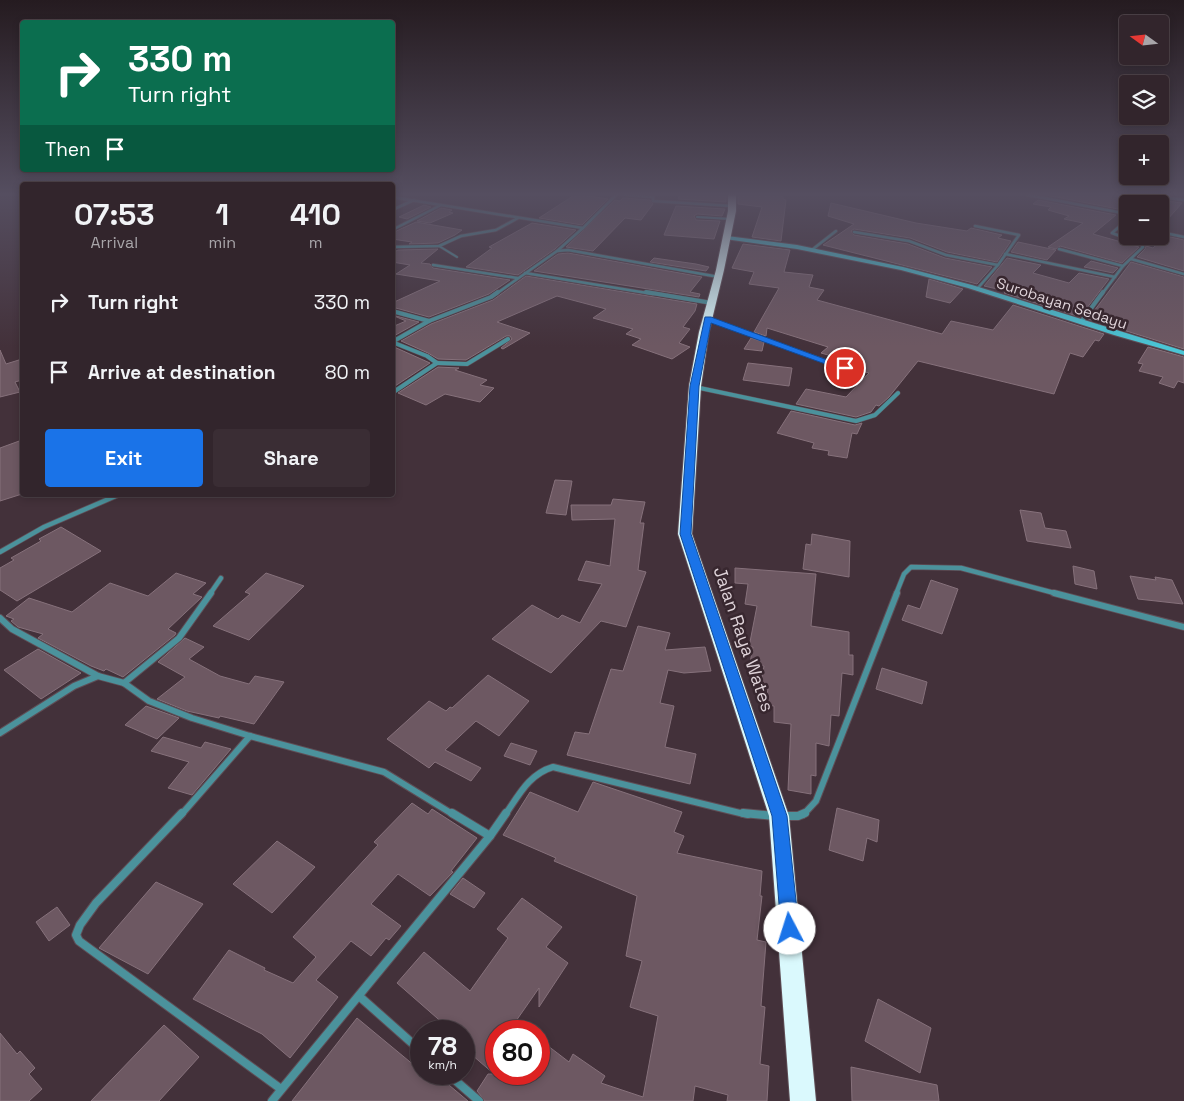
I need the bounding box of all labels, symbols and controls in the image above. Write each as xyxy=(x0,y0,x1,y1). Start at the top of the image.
north arrow xyxy=(1119,15,1169,65)
map controls xyxy=(1119,15,1169,245)
text: 330 m xyxy=(128,37,232,81)
icon: right xyxy=(45,40,110,105)
button: layers xyxy=(1119,75,1169,125)
text: Turn right xyxy=(128,80,231,108)
icon: arrive xyxy=(101,135,129,163)
button: + xyxy=(1119,135,1169,185)
text: Then xyxy=(45,137,91,162)
text: 07:53 xyxy=(74,195,155,234)
text: 1 xyxy=(216,195,229,234)
text: 410 xyxy=(290,195,341,234)
button: − xyxy=(1119,195,1169,245)
text: Arrival xyxy=(91,232,138,253)
text: min xyxy=(209,232,236,253)
text: m xyxy=(309,232,322,253)
street label: Surobayan Sedayu xyxy=(994,273,1130,333)
icon: right xyxy=(45,288,73,316)
text: Turn right xyxy=(88,290,178,315)
text: 330 m xyxy=(314,290,370,315)
pin xyxy=(824,347,866,389)
icon: arrive xyxy=(831,354,859,382)
icon: arrive xyxy=(45,358,73,386)
text: Arrive at destination xyxy=(88,360,276,385)
text: 80 m xyxy=(325,360,370,385)
button: Exit xyxy=(45,429,203,487)
button: Share xyxy=(213,429,370,487)
street label: Jalan Raya Wates xyxy=(708,563,780,715)
position arrow xyxy=(763,902,815,954)
speed limit sign: 80 xyxy=(485,1020,550,1085)
text: 78 xyxy=(428,1030,457,1062)
text: km/h xyxy=(428,1057,457,1073)

